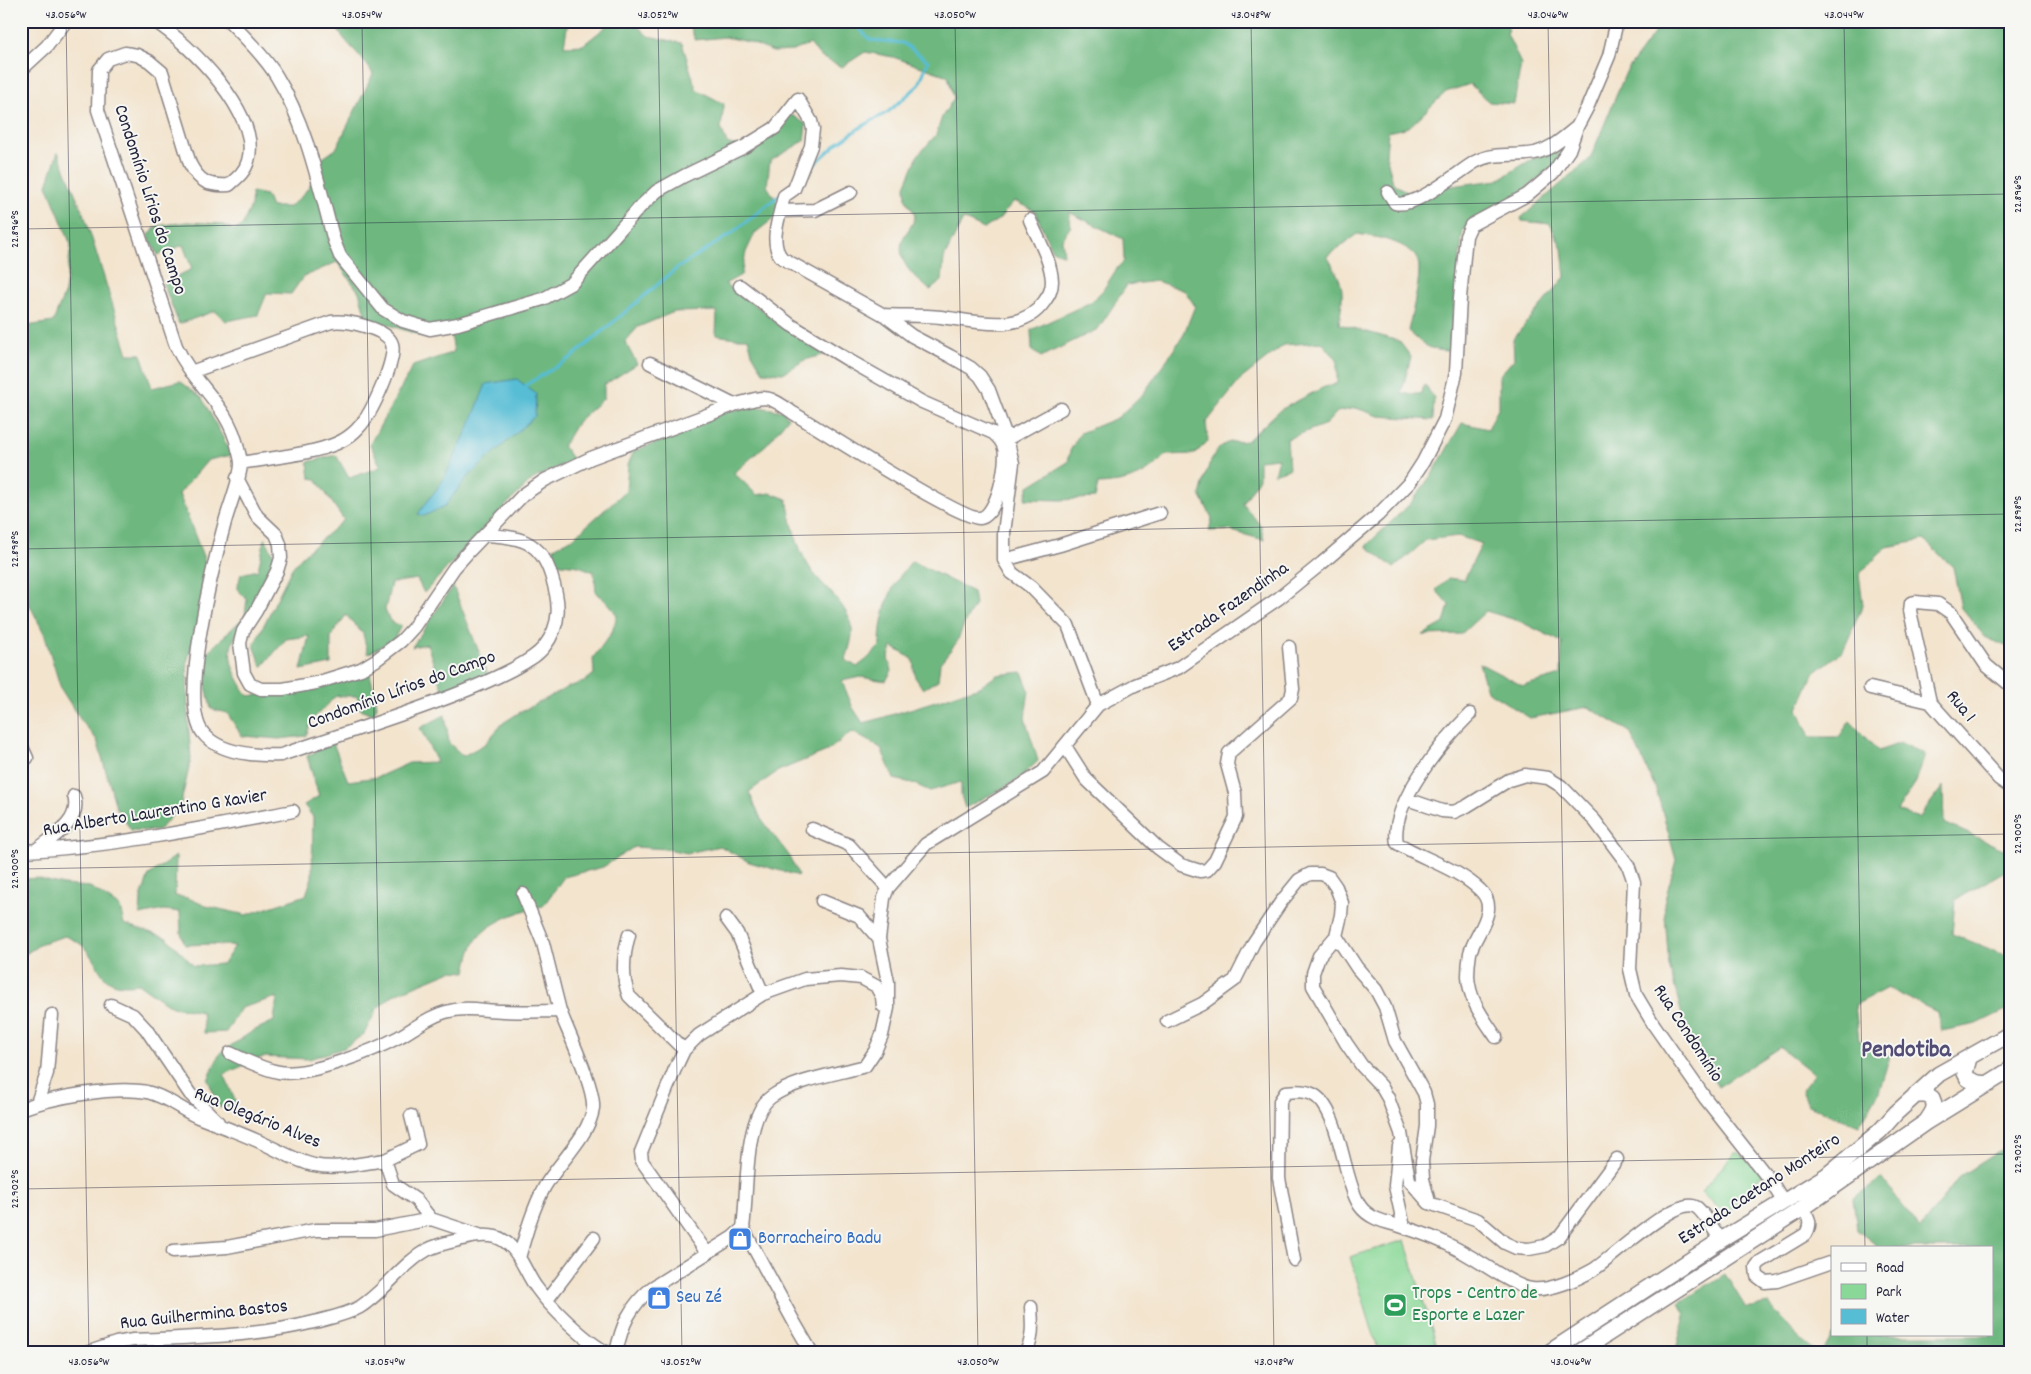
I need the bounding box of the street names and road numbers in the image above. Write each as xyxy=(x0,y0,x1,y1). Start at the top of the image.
street label: Condomínio Lírios do Campo xyxy=(105,101,193,299)
street label: Estrada Fazendinha xyxy=(1163,556,1296,660)
street label: Condomínio Lírios do Campo xyxy=(304,644,500,738)
street label: Rua 1 xyxy=(1939,685,1981,729)
street label: Rua Alberto Laurentino G Xavier xyxy=(41,783,269,845)
street label: Rua Condomínio xyxy=(1645,980,1729,1088)
street label: Rua Olegário Alves xyxy=(189,1081,325,1157)
street label: Estrada Caetano Monteiro xyxy=(1674,1127,1846,1253)
street label: Rua Guilhermina Bastos xyxy=(119,1294,289,1338)

